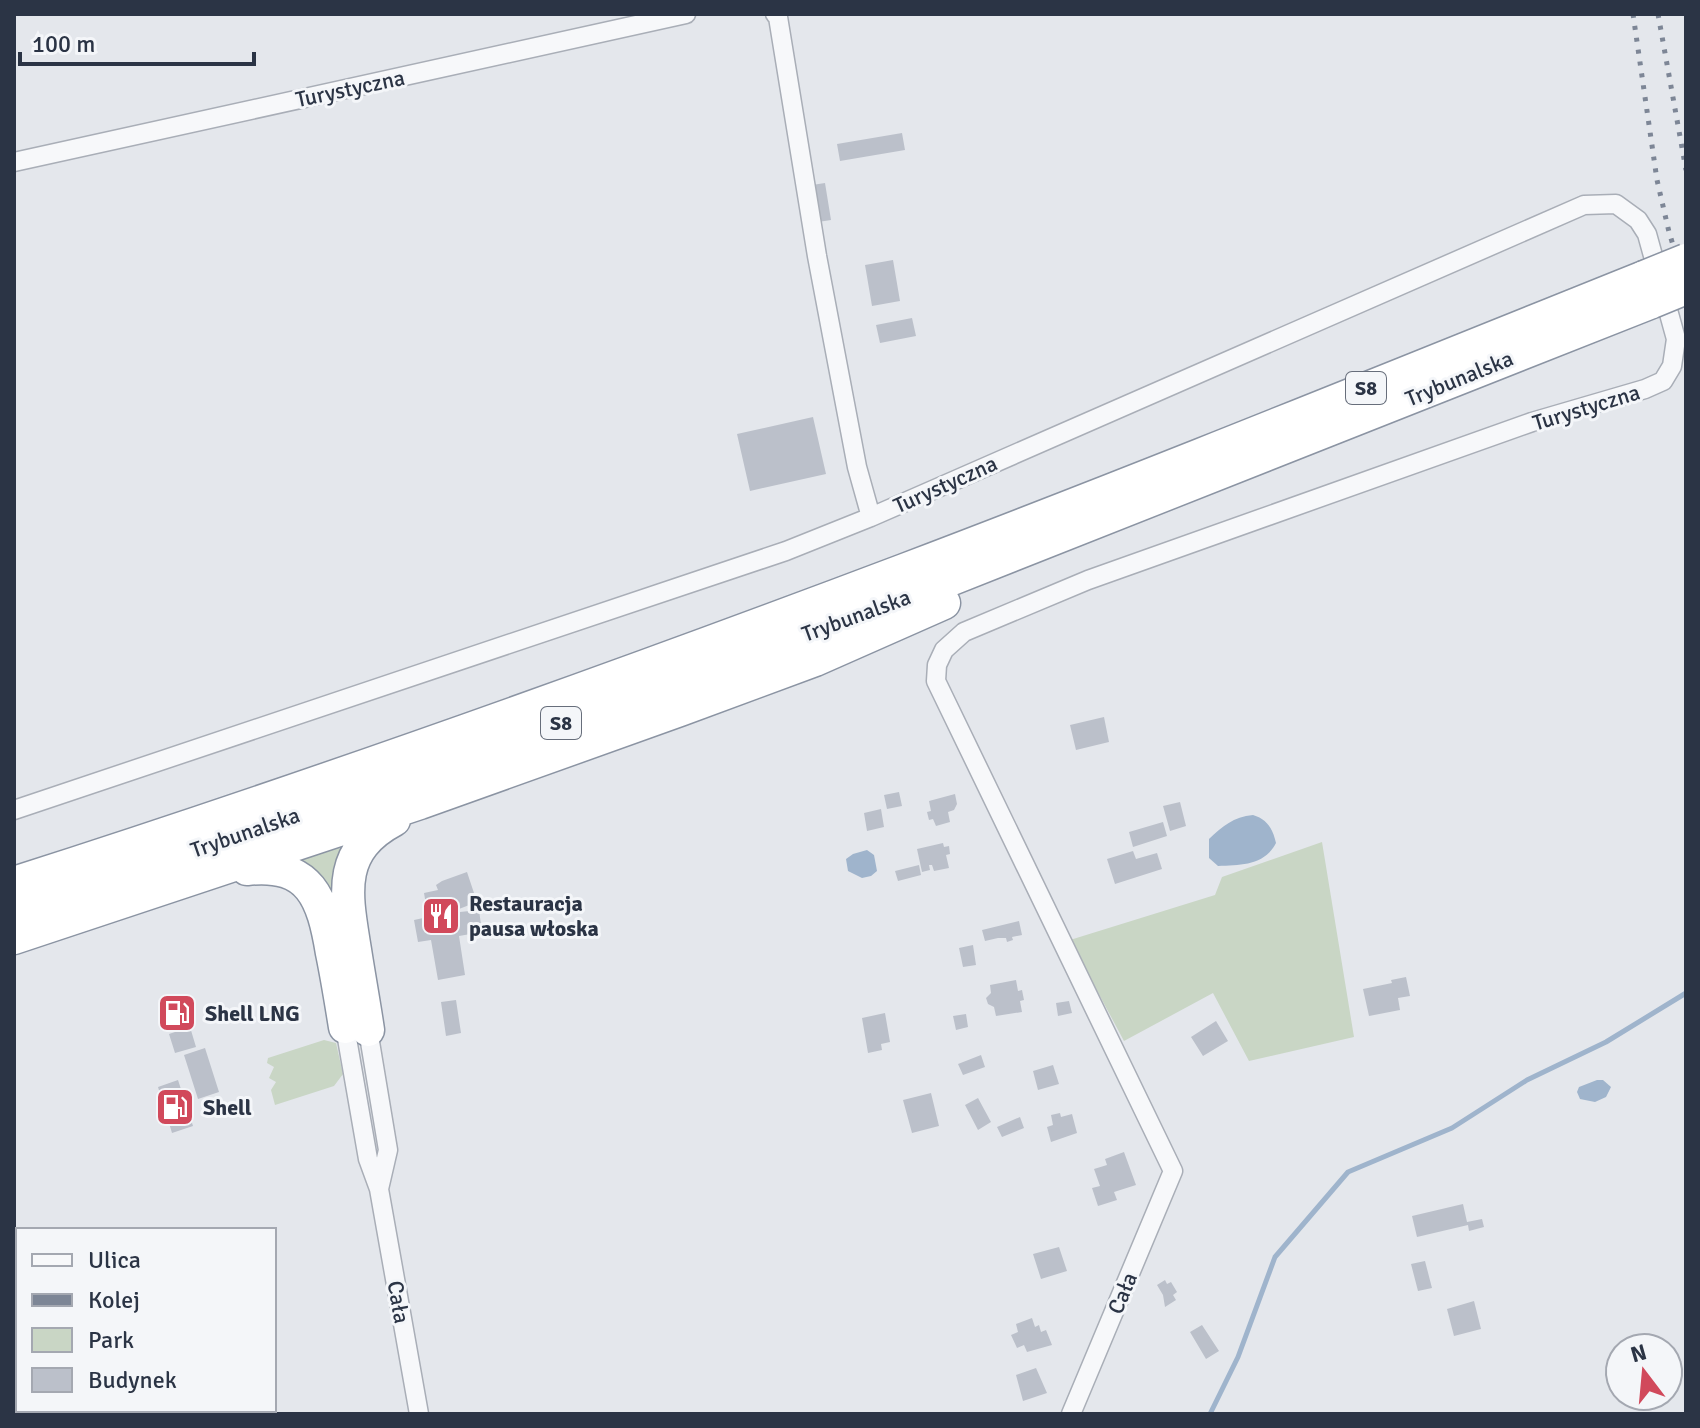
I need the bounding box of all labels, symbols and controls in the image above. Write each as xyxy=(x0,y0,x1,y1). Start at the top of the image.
scale bar xyxy=(20,16,254,66)
text: 100 m xyxy=(32,29,95,59)
street label: Turystyczna xyxy=(293,64,407,113)
street label: Trybunalska xyxy=(1401,345,1517,412)
road number: S8 xyxy=(1346,372,1386,404)
street label: Turystyczna xyxy=(1529,378,1643,437)
street label: Turystyczna xyxy=(889,450,1001,519)
street label: Trybunalska xyxy=(798,583,914,648)
road number: S8 xyxy=(541,707,581,739)
street label: Trybunalska xyxy=(187,801,303,864)
place label: Restauracja pausa włoska xyxy=(469,890,599,942)
restaurant icon: Restauracja pausa włoska xyxy=(420,895,462,937)
fuel station icon: Shell LNG xyxy=(156,992,198,1034)
place label: Shell LNG xyxy=(205,1000,300,1027)
fuel station icon: Shell xyxy=(154,1086,196,1128)
place label: Shell xyxy=(203,1094,252,1121)
legend xyxy=(16,1228,276,1412)
text: Ulica xyxy=(88,1245,141,1275)
street label: Cała xyxy=(1102,1268,1143,1318)
street label: Cała xyxy=(381,1279,416,1326)
text: Kolej xyxy=(88,1285,140,1315)
text: Park xyxy=(88,1325,134,1355)
north arrow xyxy=(1604,1332,1684,1412)
text: N xyxy=(1628,1338,1650,1368)
text: Budynek xyxy=(88,1365,177,1395)

